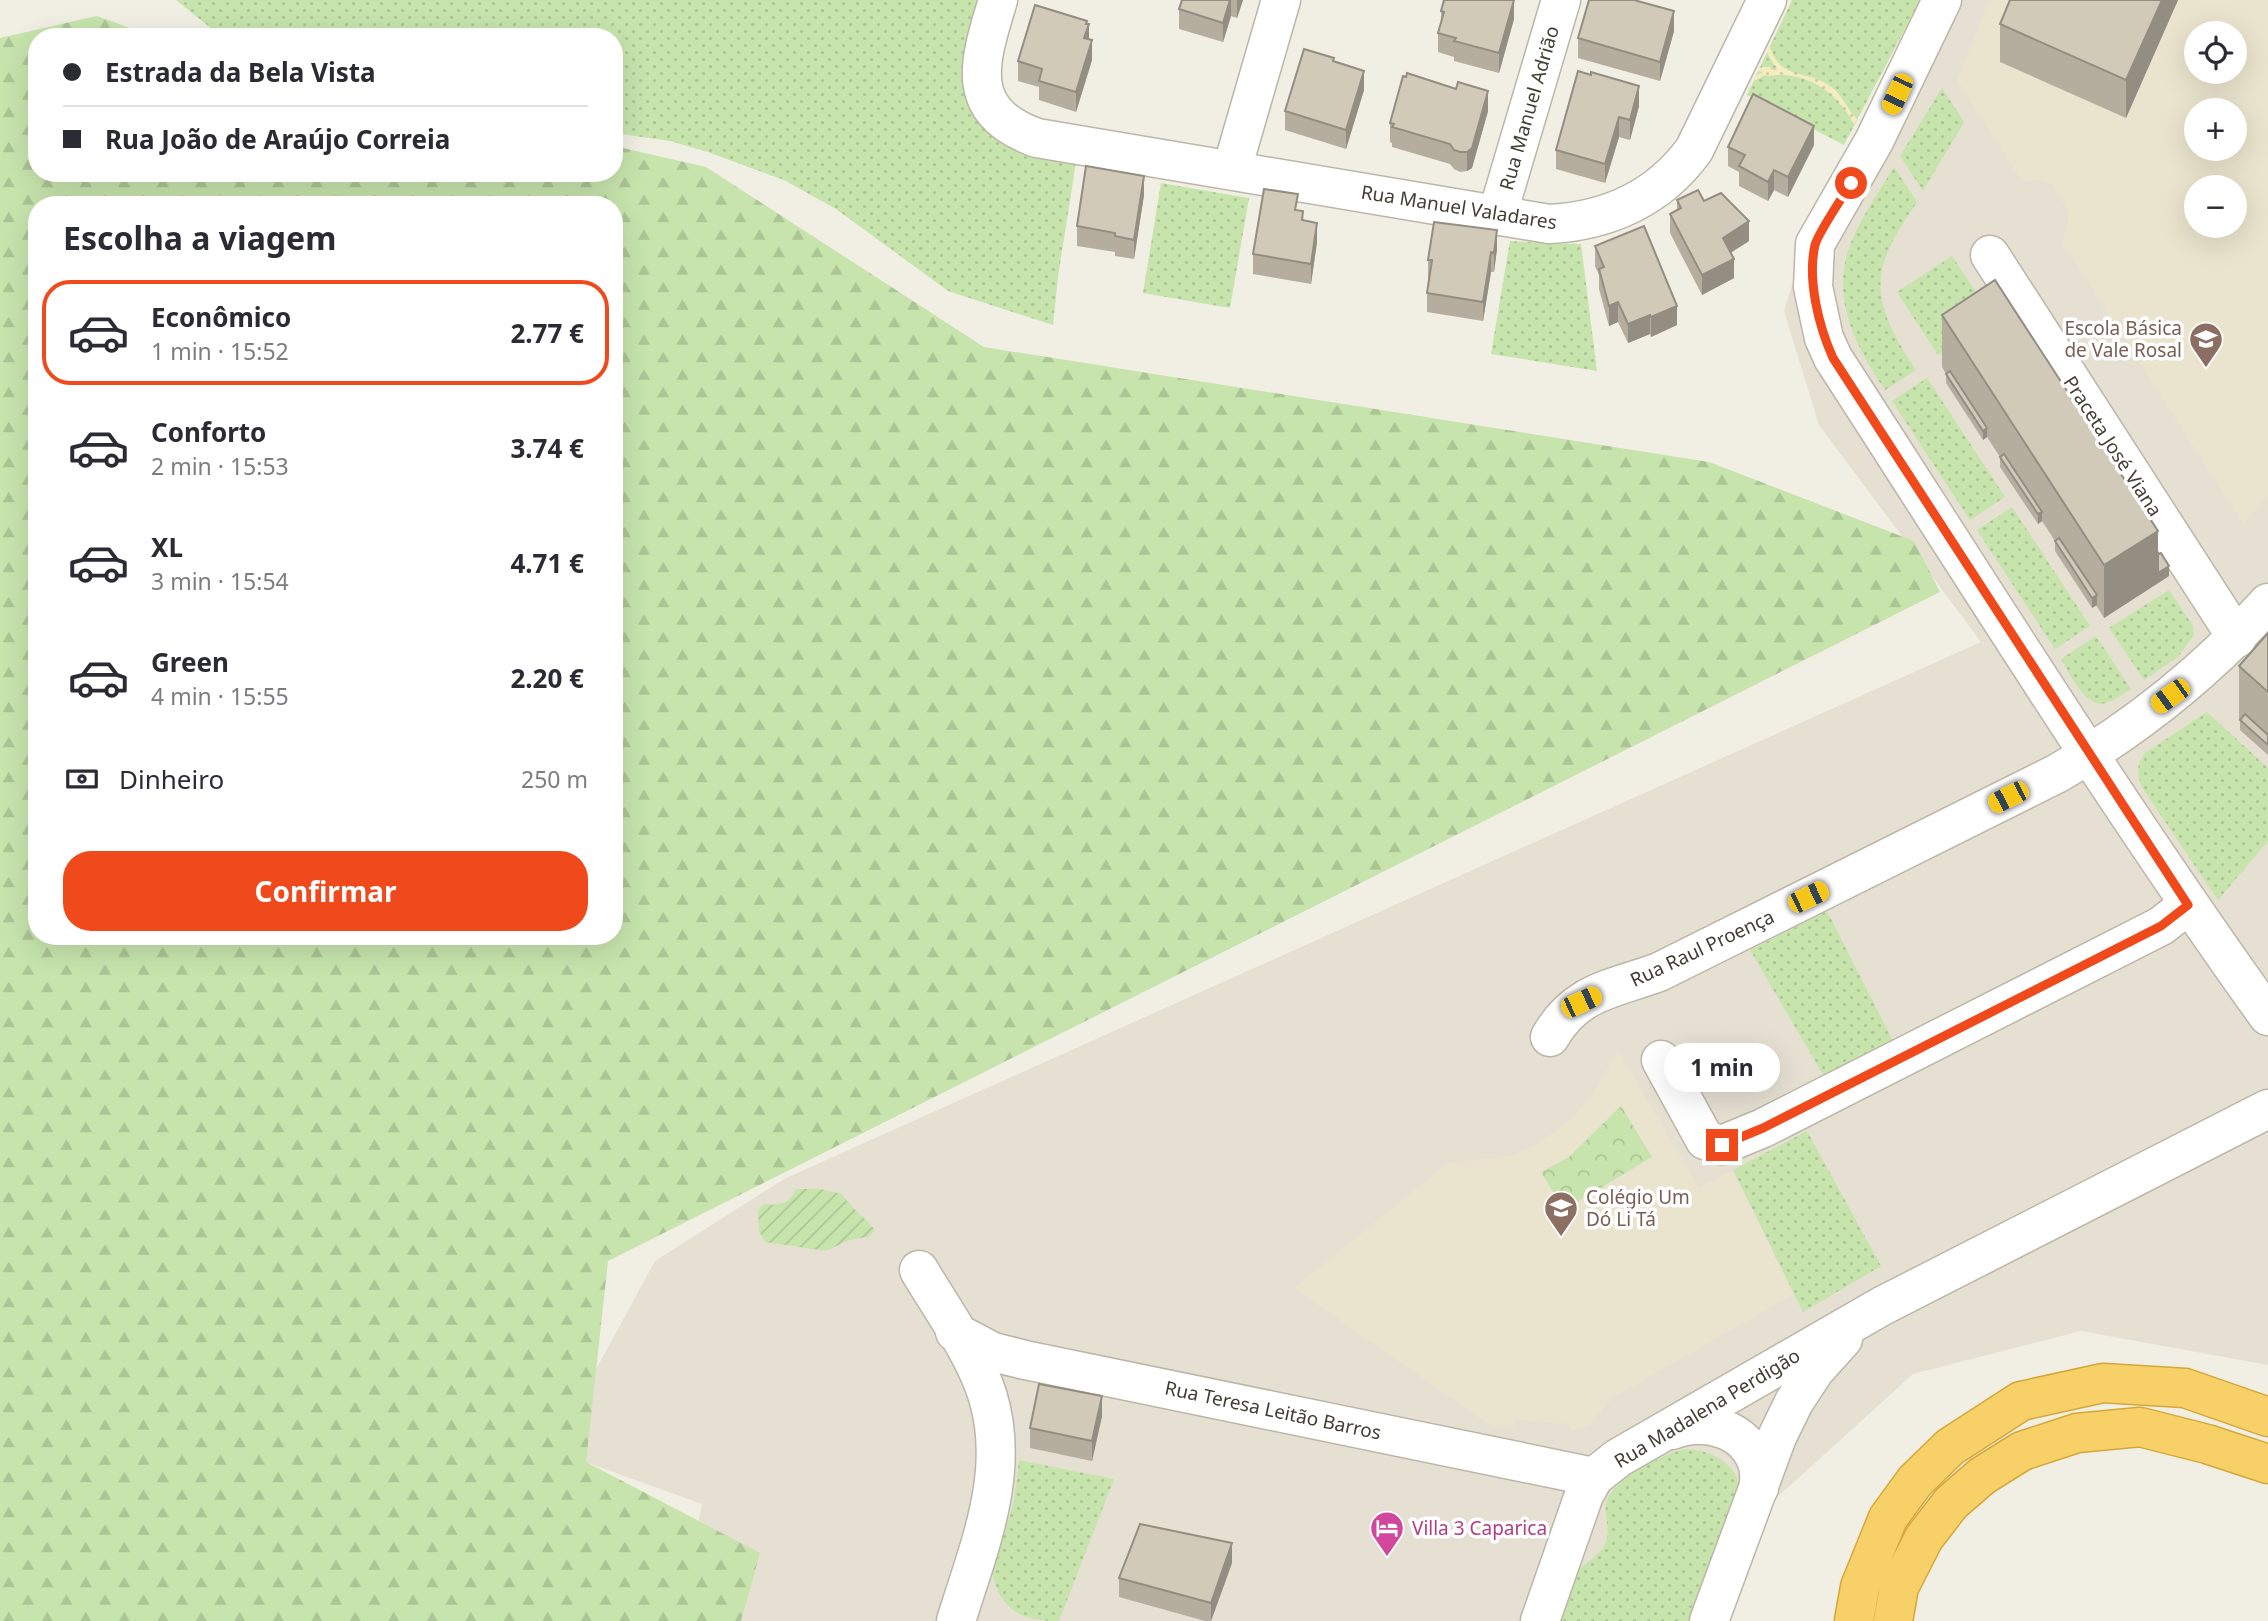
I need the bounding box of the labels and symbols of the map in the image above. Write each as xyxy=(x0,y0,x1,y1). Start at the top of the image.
street label: Rua Manuel Adrião xyxy=(1493,23,1565,193)
car xyxy=(1879,71,1916,117)
route start xyxy=(1835,167,1867,199)
street label: Rua Manuel Valadares xyxy=(1359,179,1559,235)
place label: Escola Básica de Vale Rosal xyxy=(2064,315,2182,363)
school or university icon: Escola Básica de Vale Rosal xyxy=(2187,320,2225,369)
street label: Praceta José Viana xyxy=(2058,371,2168,521)
car xyxy=(2147,675,2194,717)
car xyxy=(1985,778,2032,816)
car xyxy=(1785,878,1832,916)
street label: Rua Raul Proença xyxy=(1626,903,1778,993)
car xyxy=(1558,984,1605,1020)
callout: 1 min xyxy=(1664,1044,1780,1092)
route end xyxy=(1706,1129,1738,1161)
place label: Colégio Um Dó Li Tá xyxy=(1586,1184,1690,1232)
school or university icon: Colégio Um Dó Li Tá xyxy=(1542,1189,1580,1238)
street label: Rua Madalena Perdigão xyxy=(1609,1342,1805,1474)
street label: Rua Teresa Leitão Barros xyxy=(1162,1374,1384,1446)
hotel icon: Villa 3 Caparica xyxy=(1368,1509,1406,1558)
place label: Villa 3 Caparica xyxy=(1412,1515,1547,1541)

